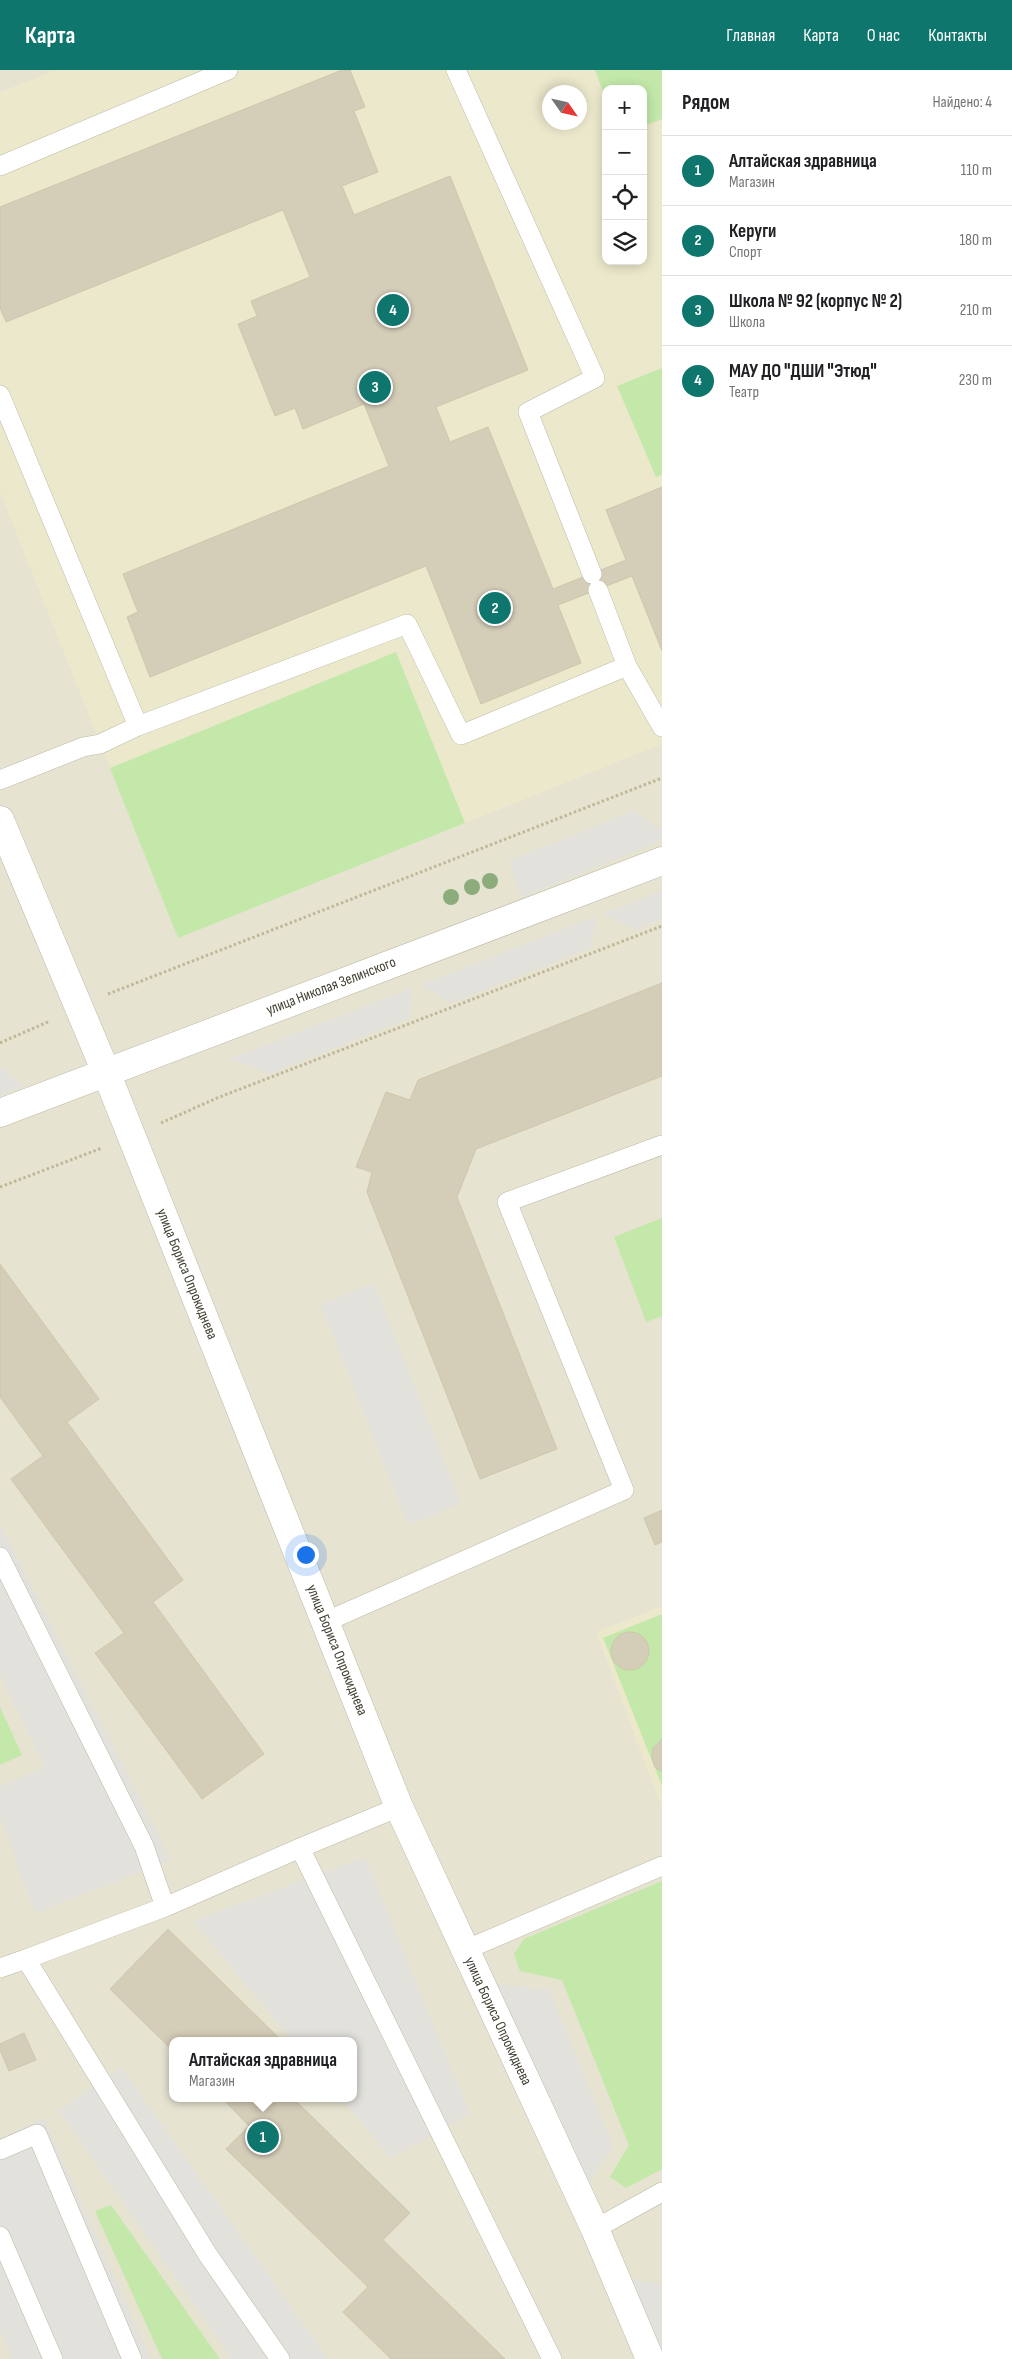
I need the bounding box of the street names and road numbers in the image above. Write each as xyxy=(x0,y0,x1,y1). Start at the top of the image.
street label: улица Николая Зелинского xyxy=(263,953,399,1019)
street label: улица Бориса Опрокиднева xyxy=(152,1206,222,1342)
street label: улица Бориса Опрокиднева xyxy=(302,1582,372,1718)
street label: улица Бориса Опрокиднева xyxy=(460,1954,536,2088)

